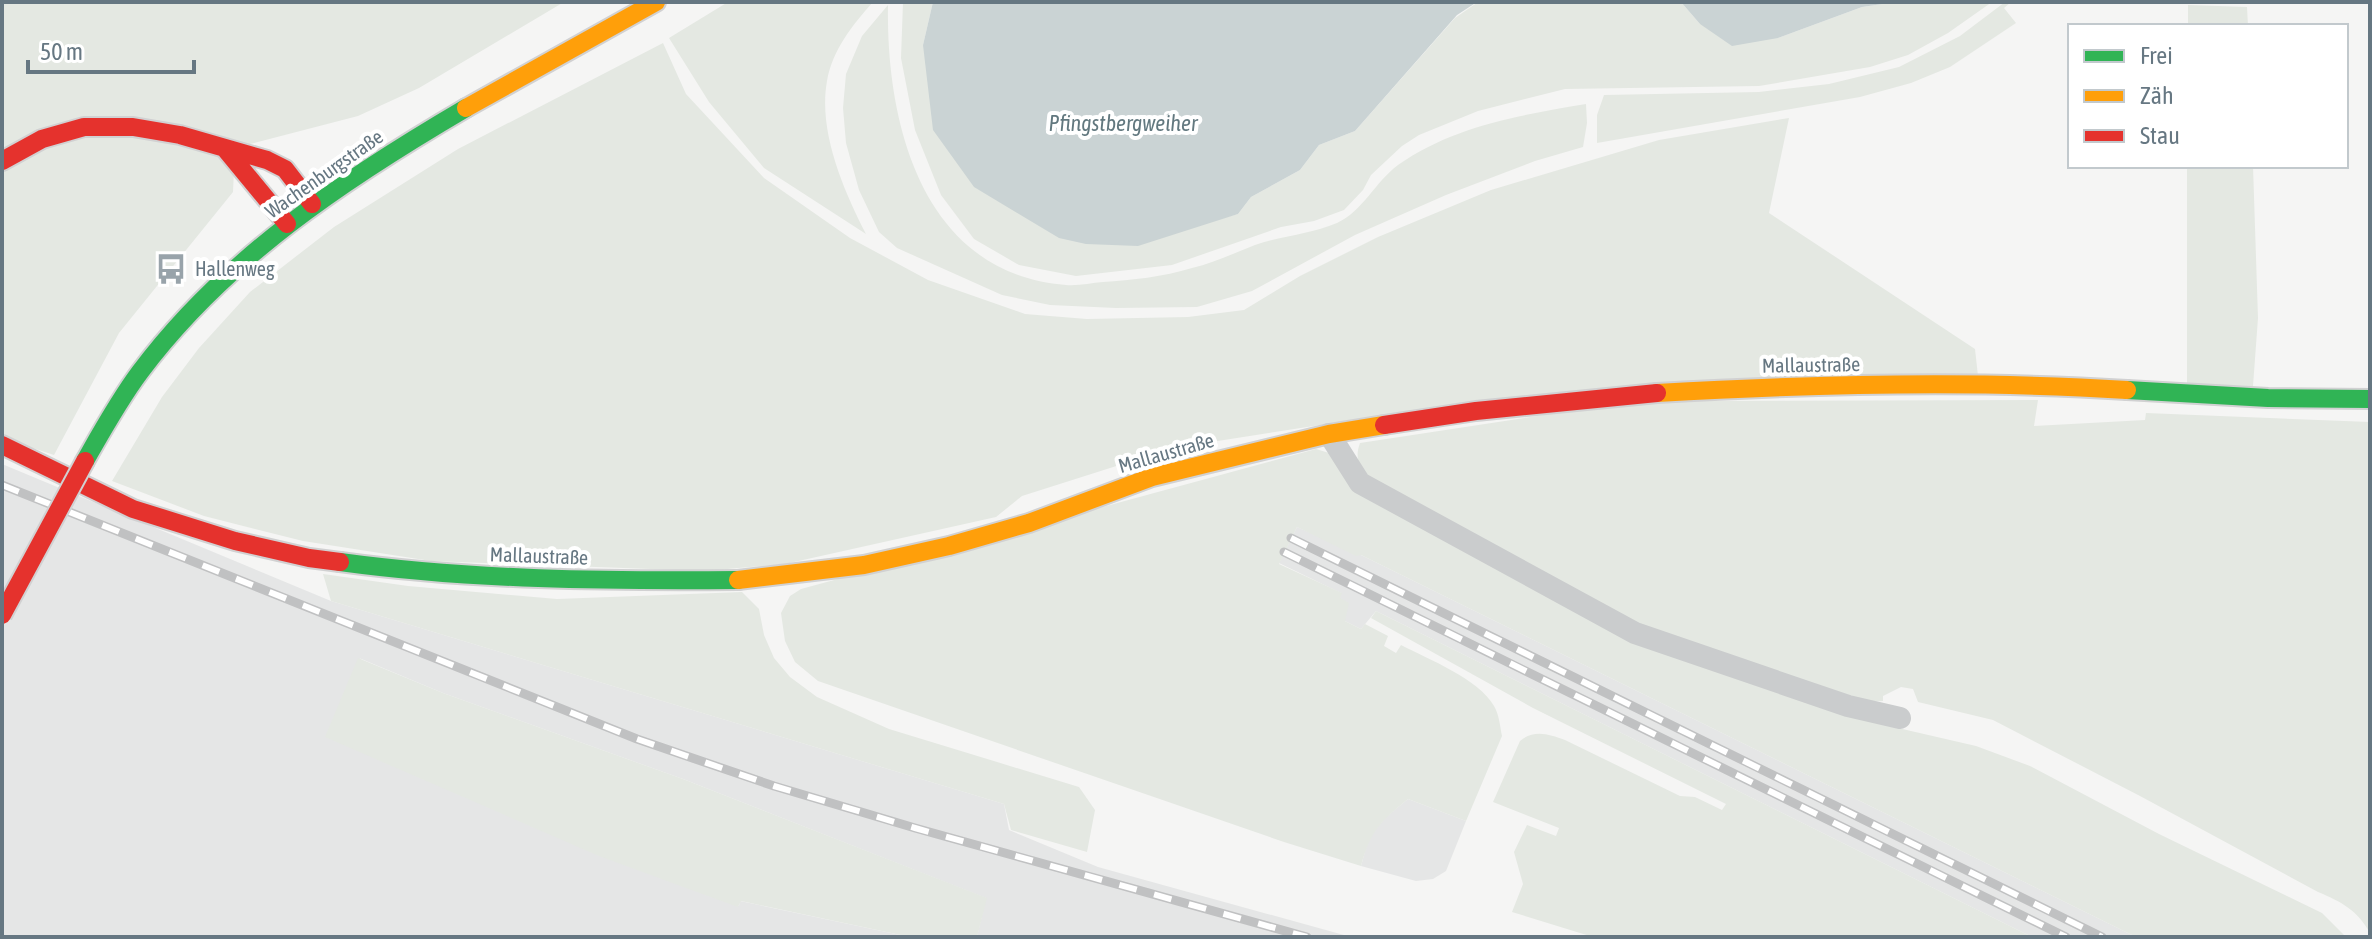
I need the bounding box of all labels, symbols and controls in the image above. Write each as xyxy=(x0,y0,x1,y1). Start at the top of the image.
scale bar xyxy=(28,24,194,74)
legend xyxy=(2068,24,2348,168)
text: 50 m xyxy=(40,38,83,65)
text: Frei xyxy=(2140,42,2173,69)
text: Zäh xyxy=(2140,82,2174,109)
water label: Pfingstbergweiher xyxy=(1049,110,1199,136)
text: Stau xyxy=(2140,122,2180,149)
street label: Wachenburgstraße xyxy=(260,125,387,223)
bus stop icon: Hallenweg xyxy=(154,252,188,286)
place label: Hallenweg xyxy=(195,257,275,280)
street label: Mallaustraße xyxy=(1762,352,1860,377)
street label: Mallaustraße xyxy=(1115,428,1216,477)
street label: Mallaustraße xyxy=(489,542,589,569)

